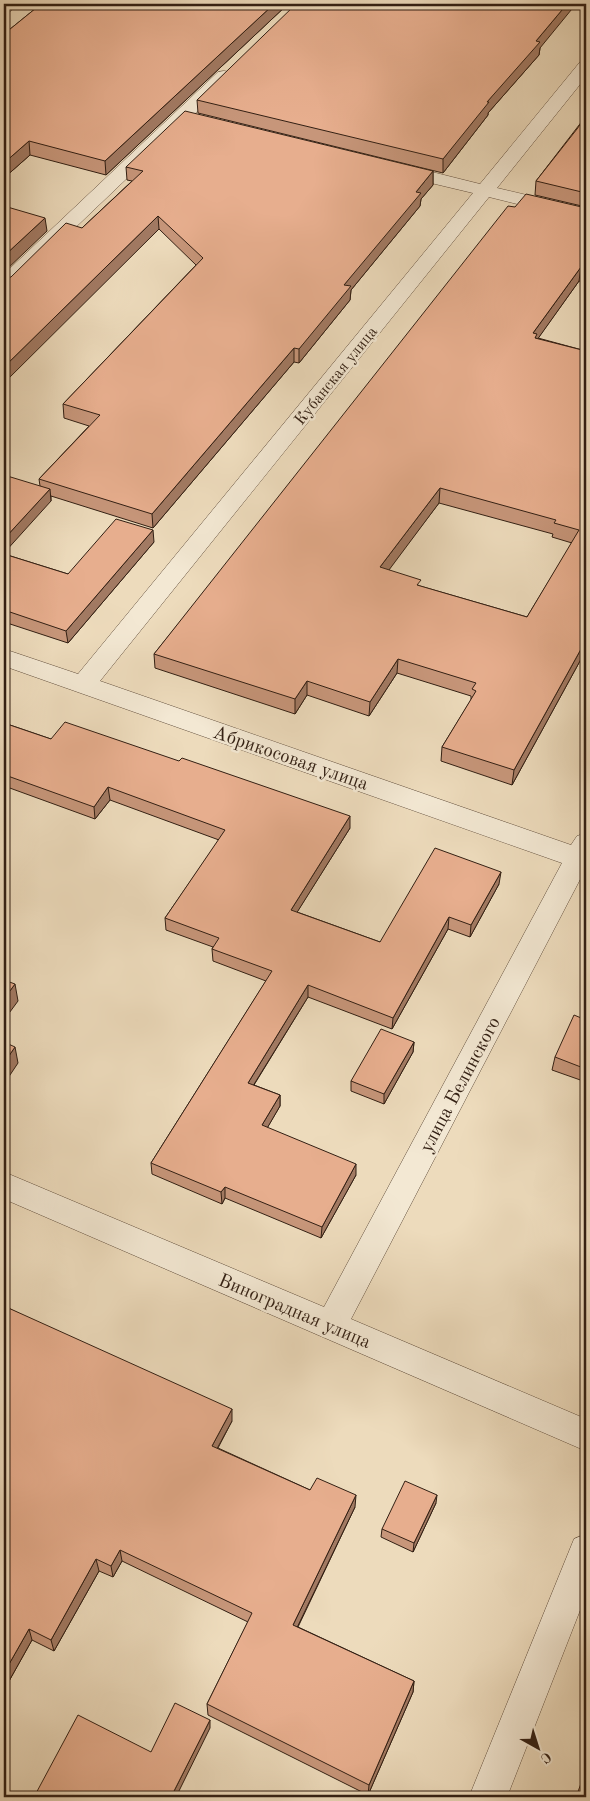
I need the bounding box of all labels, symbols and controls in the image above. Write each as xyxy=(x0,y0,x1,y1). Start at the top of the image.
street label: Кубанская улица xyxy=(292,324,381,428)
street label: Абрикосовая улица xyxy=(210,724,371,795)
street label: улица Белинского xyxy=(418,1014,505,1156)
street label: Виноградная улица xyxy=(215,1272,374,1353)
north arrow xyxy=(512,1724,562,1774)
text: С xyxy=(538,1749,554,1766)

